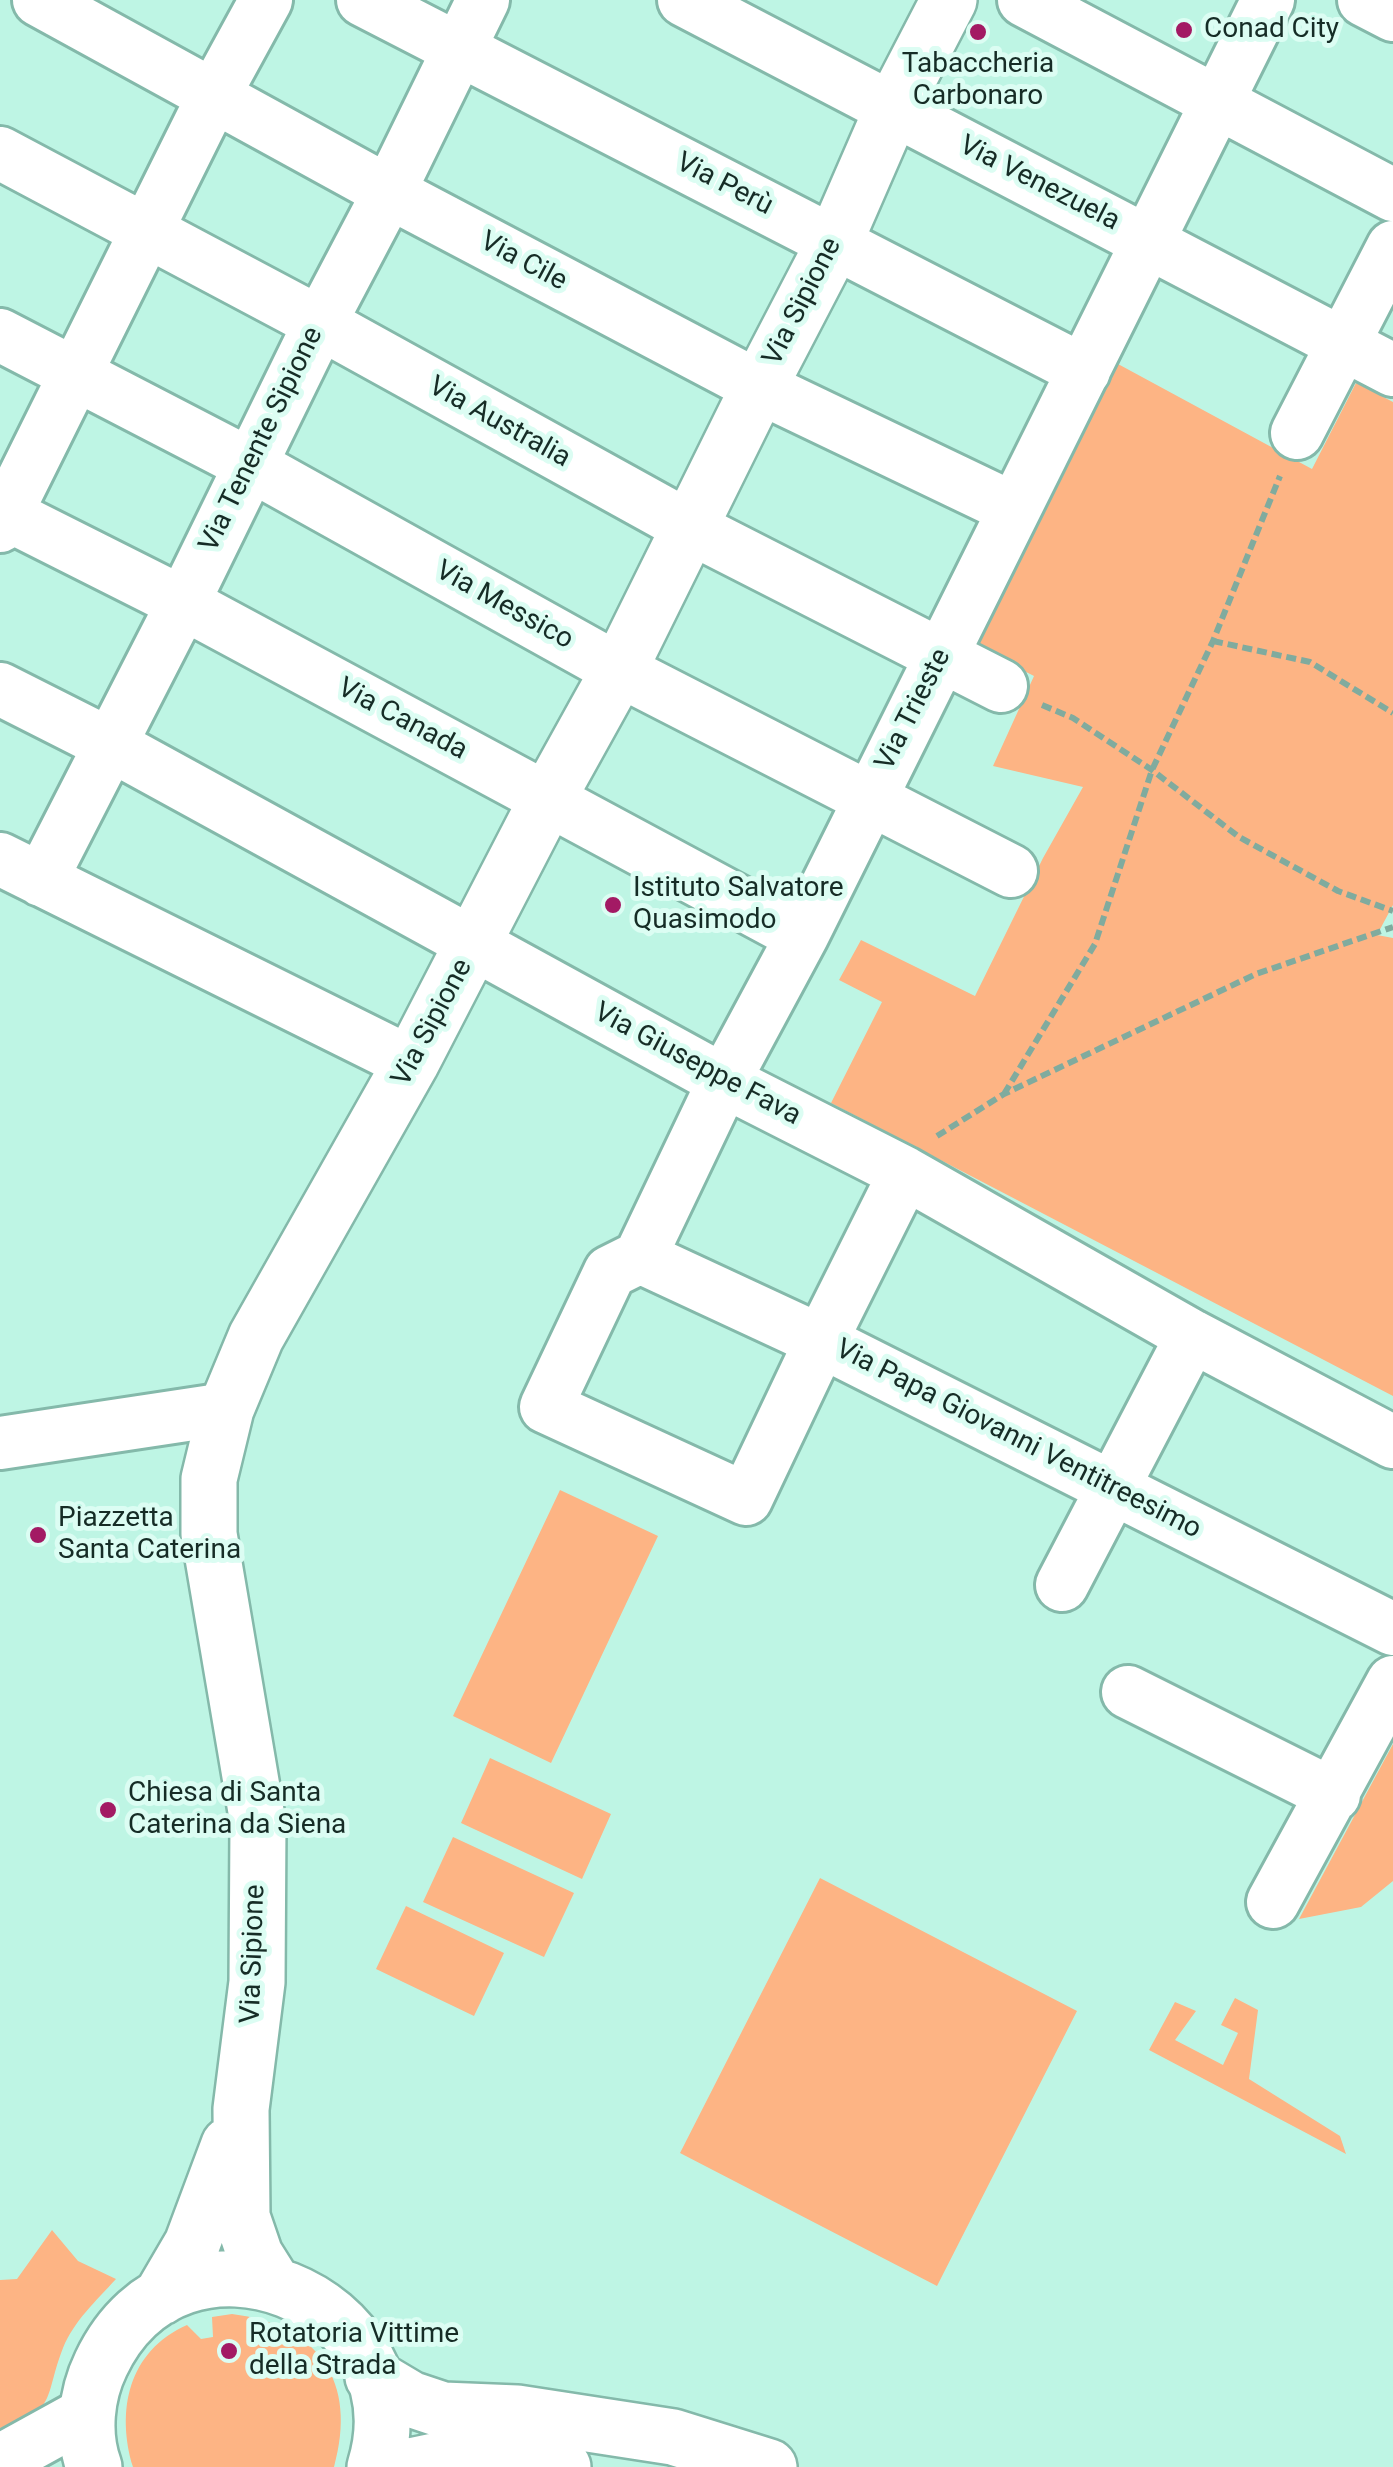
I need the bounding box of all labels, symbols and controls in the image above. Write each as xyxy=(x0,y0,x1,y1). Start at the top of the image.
place label: Conad City xyxy=(1204,13,1339,47)
marker: Conad City xyxy=(1173,19,1195,41)
marker: Tabaccheria Carbonaro xyxy=(967,21,989,43)
place label: Tabaccheria Carbonaro xyxy=(902,48,1054,114)
street label: Via Venezuela xyxy=(953,129,1125,239)
street label: Via Perù xyxy=(670,146,778,224)
street label: Via Cile xyxy=(474,225,572,299)
street label: Via Sipione xyxy=(756,232,850,372)
street label: Via Tenente Sipione xyxy=(193,322,331,558)
street label: Via Australia xyxy=(422,370,576,476)
street label: Via Messico xyxy=(429,554,579,658)
street label: Via Trieste xyxy=(869,644,959,776)
street label: Via Canada xyxy=(331,672,473,768)
place label: Istituto Salvatore Quasimodo xyxy=(633,872,844,938)
marker: Istituto Salvatore Quasimodo xyxy=(602,894,624,916)
street label: Via Sipione xyxy=(386,954,480,1092)
street label: Via Giuseppe Fava xyxy=(588,996,806,1134)
street label: Via Papa Giovanni Ventitreesimo xyxy=(830,1333,1206,1547)
place label: Piazzetta Santa Caterina xyxy=(58,1502,241,1568)
marker: Piazzetta Santa Caterina xyxy=(27,1524,49,1546)
place label: Chiesa di Santa Caterina da Siena xyxy=(128,1777,346,1843)
marker: Chiesa di Santa Caterina da Siena xyxy=(97,1799,119,1821)
street label: Via Sipione xyxy=(235,1884,273,2024)
place label: Rotatoria Vittime della Strada xyxy=(249,2318,459,2384)
marker: Rotatoria Vittime della Strada xyxy=(218,2340,240,2362)

